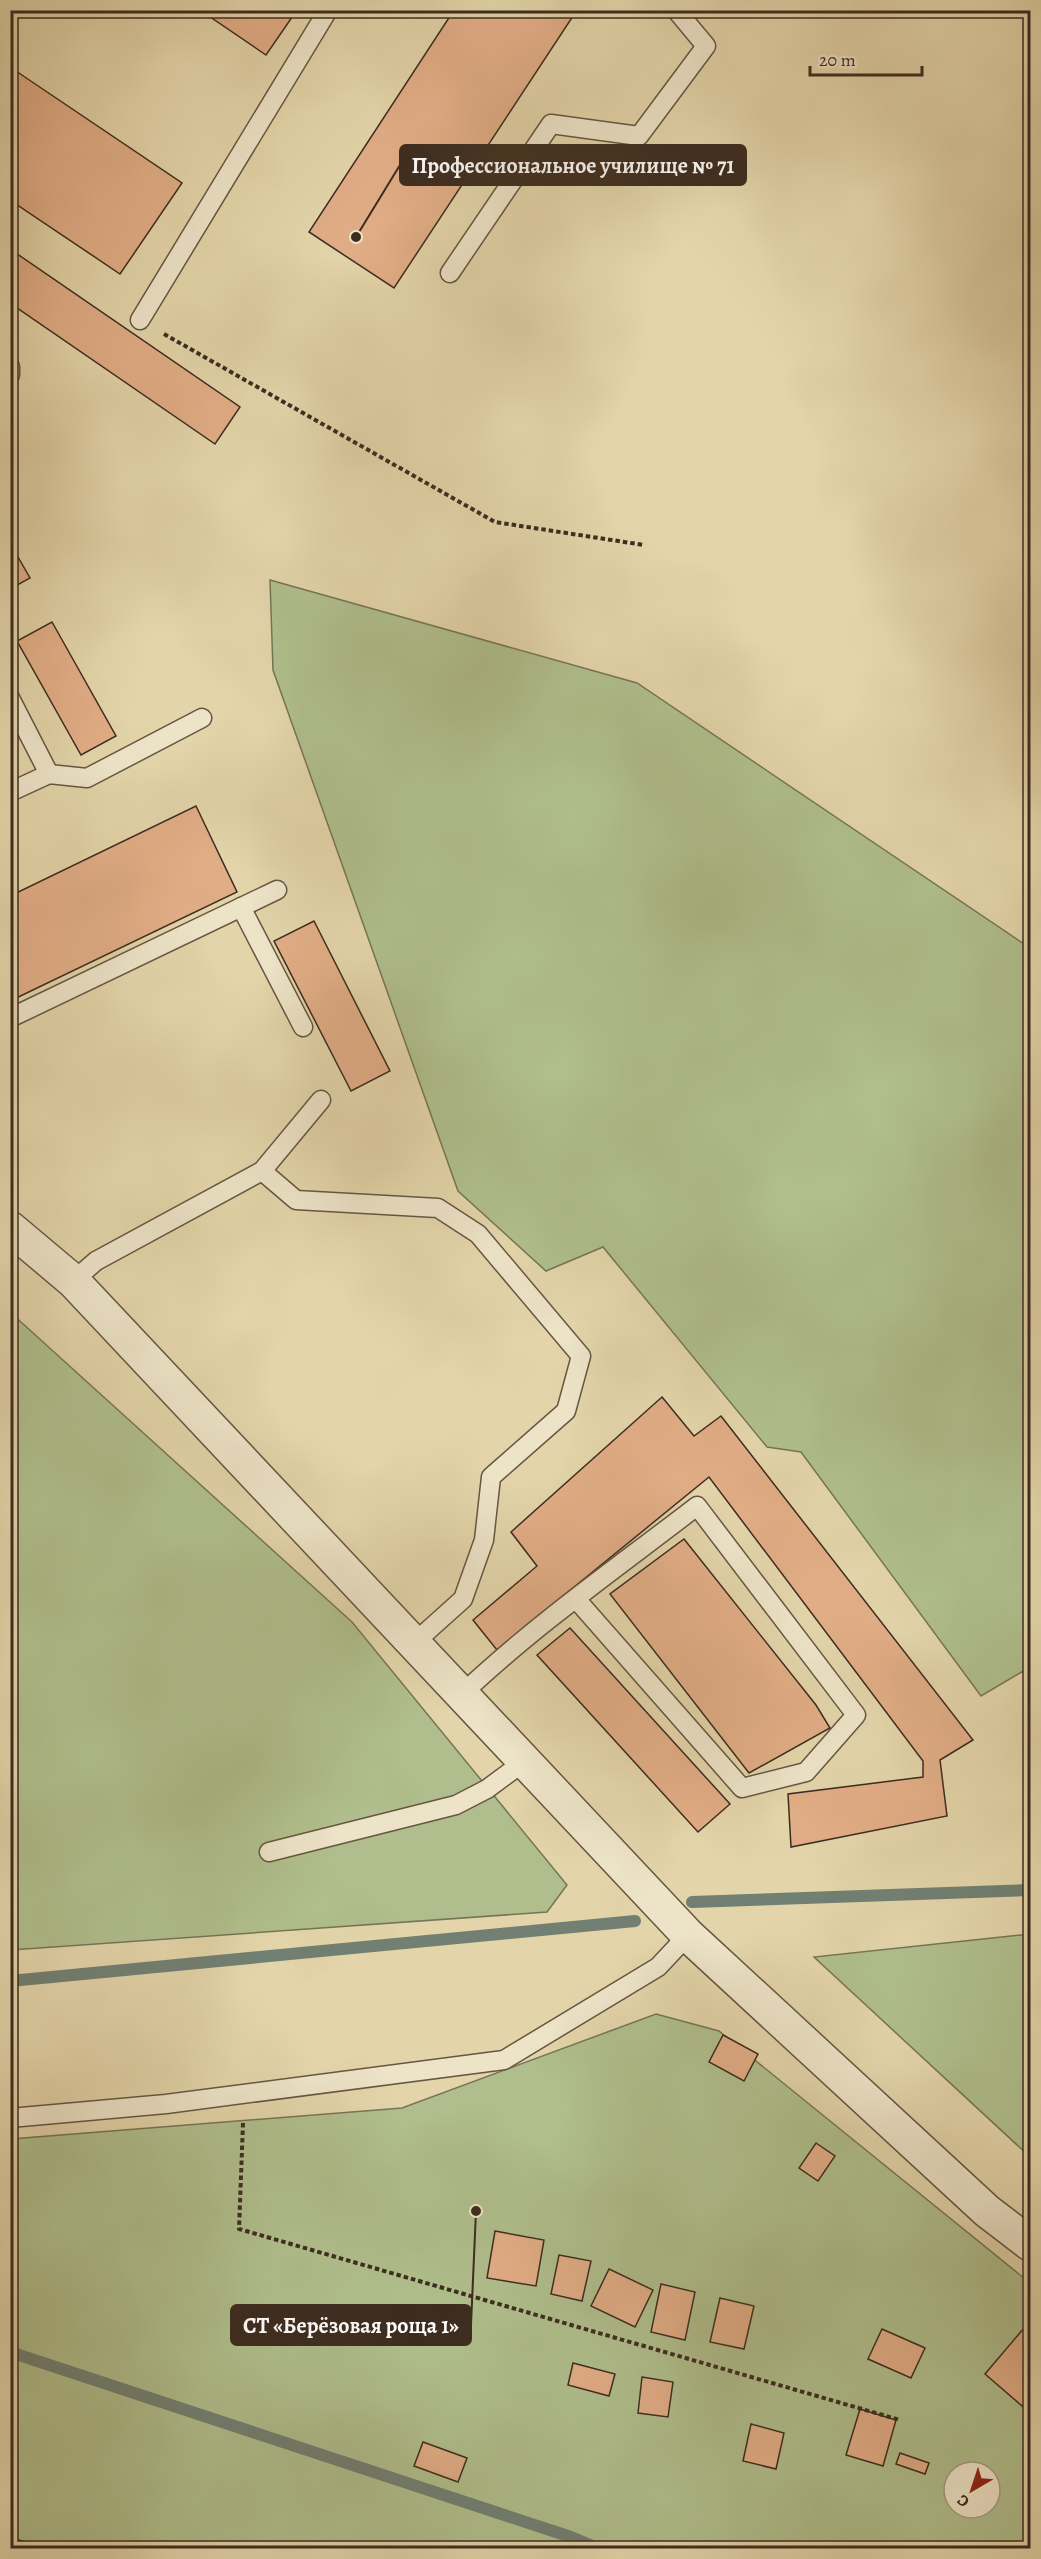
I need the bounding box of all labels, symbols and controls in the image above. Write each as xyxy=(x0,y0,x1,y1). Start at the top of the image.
scale bar xyxy=(810,39,922,77)
text: 20 m xyxy=(819,48,856,72)
callout: Профессиональное училище № 71 xyxy=(400,145,746,185)
text: Профессиональное училище № 71 xyxy=(412,151,735,181)
callout: СТ «Берёзовая роща 1» xyxy=(231,2305,471,2345)
text: СТ «Берёзовая роща 1» xyxy=(243,2311,459,2341)
north arrow xyxy=(942,2460,1002,2520)
text: С xyxy=(952,2489,974,2513)

